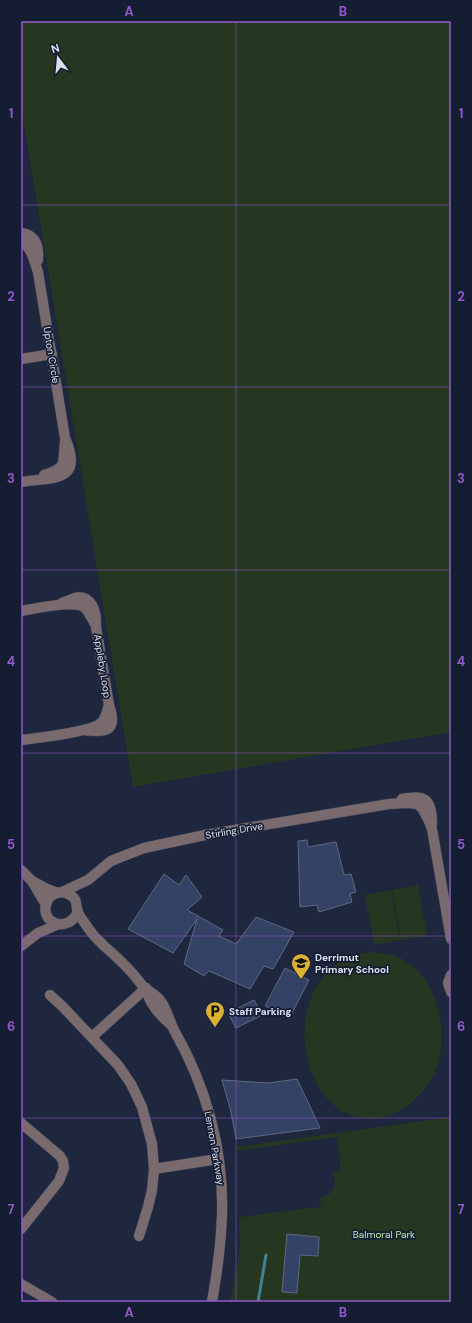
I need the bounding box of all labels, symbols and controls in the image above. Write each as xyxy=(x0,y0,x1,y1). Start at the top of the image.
text: A xyxy=(124,3,134,20)
text: B xyxy=(339,3,347,20)
north arrow xyxy=(38,38,78,78)
text: N xyxy=(49,41,61,56)
text: 1 xyxy=(9,105,13,122)
text: 1 xyxy=(459,105,463,122)
text: 2 xyxy=(7,288,15,305)
text: 2 xyxy=(457,288,465,305)
street label: Upton Circle xyxy=(41,326,62,385)
text: 3 xyxy=(7,470,15,487)
text: 3 xyxy=(457,470,465,487)
street label: Appleby Loop xyxy=(91,633,114,699)
text: 4 xyxy=(7,653,15,670)
text: 4 xyxy=(457,653,465,670)
street label: Stirling Drive xyxy=(204,819,264,842)
text: 5 xyxy=(7,836,15,853)
text: 5 xyxy=(457,836,465,853)
place label: Derrimut Primary School xyxy=(315,951,389,976)
school or university icon: Derrimut Primary School xyxy=(290,952,312,980)
parking icon: Staff Parking xyxy=(204,1000,226,1028)
place label: Staff Parking xyxy=(229,1005,291,1018)
text: 6 xyxy=(7,1018,15,1035)
text: 6 xyxy=(457,1018,465,1035)
street label: Lennon Parkway xyxy=(202,1110,227,1186)
text: 7 xyxy=(8,1201,15,1218)
text: 7 xyxy=(458,1201,465,1218)
park label: Balmoral Park xyxy=(353,1228,415,1241)
text: A xyxy=(124,1304,134,1321)
text: B xyxy=(339,1304,347,1321)

